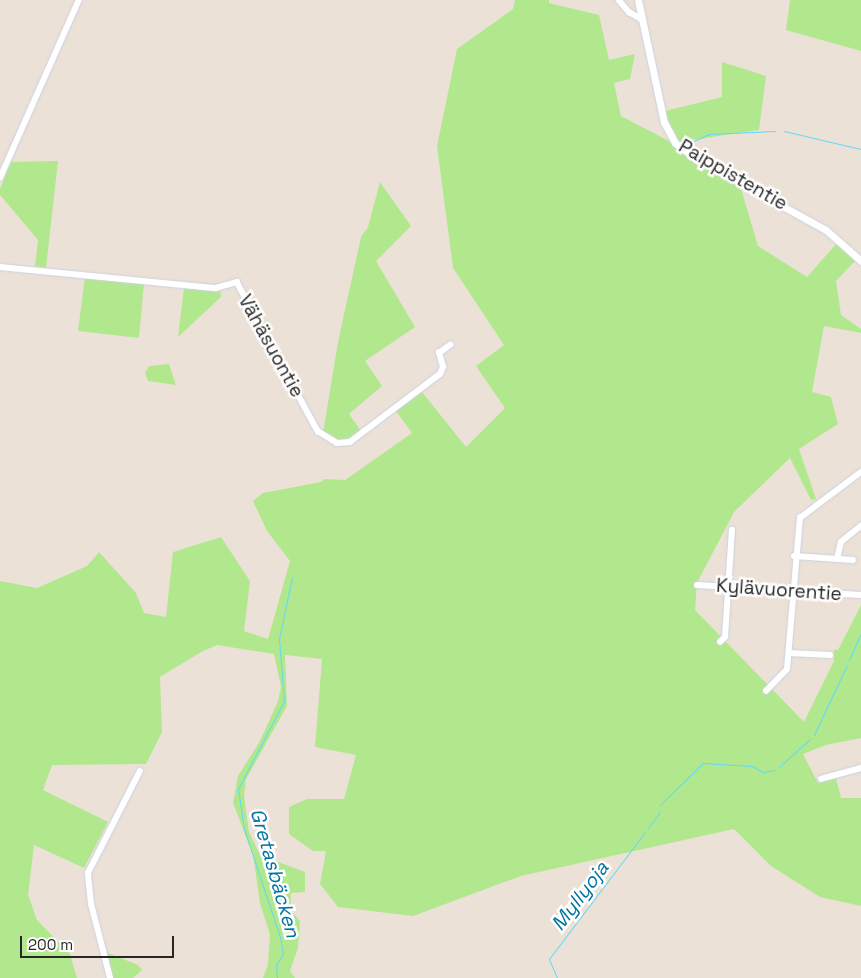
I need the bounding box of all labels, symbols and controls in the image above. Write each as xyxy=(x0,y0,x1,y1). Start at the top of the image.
street label: Paippistentie xyxy=(675,135,791,215)
street label: Vähäsuontie xyxy=(233,291,309,401)
street label: Kylävuorentie xyxy=(715,574,843,606)
water label: Gretasbäcken xyxy=(245,806,305,940)
water label: Myllyoja xyxy=(546,857,614,935)
scale bar xyxy=(22,926,176,958)
text: 200 m xyxy=(28,935,73,954)

